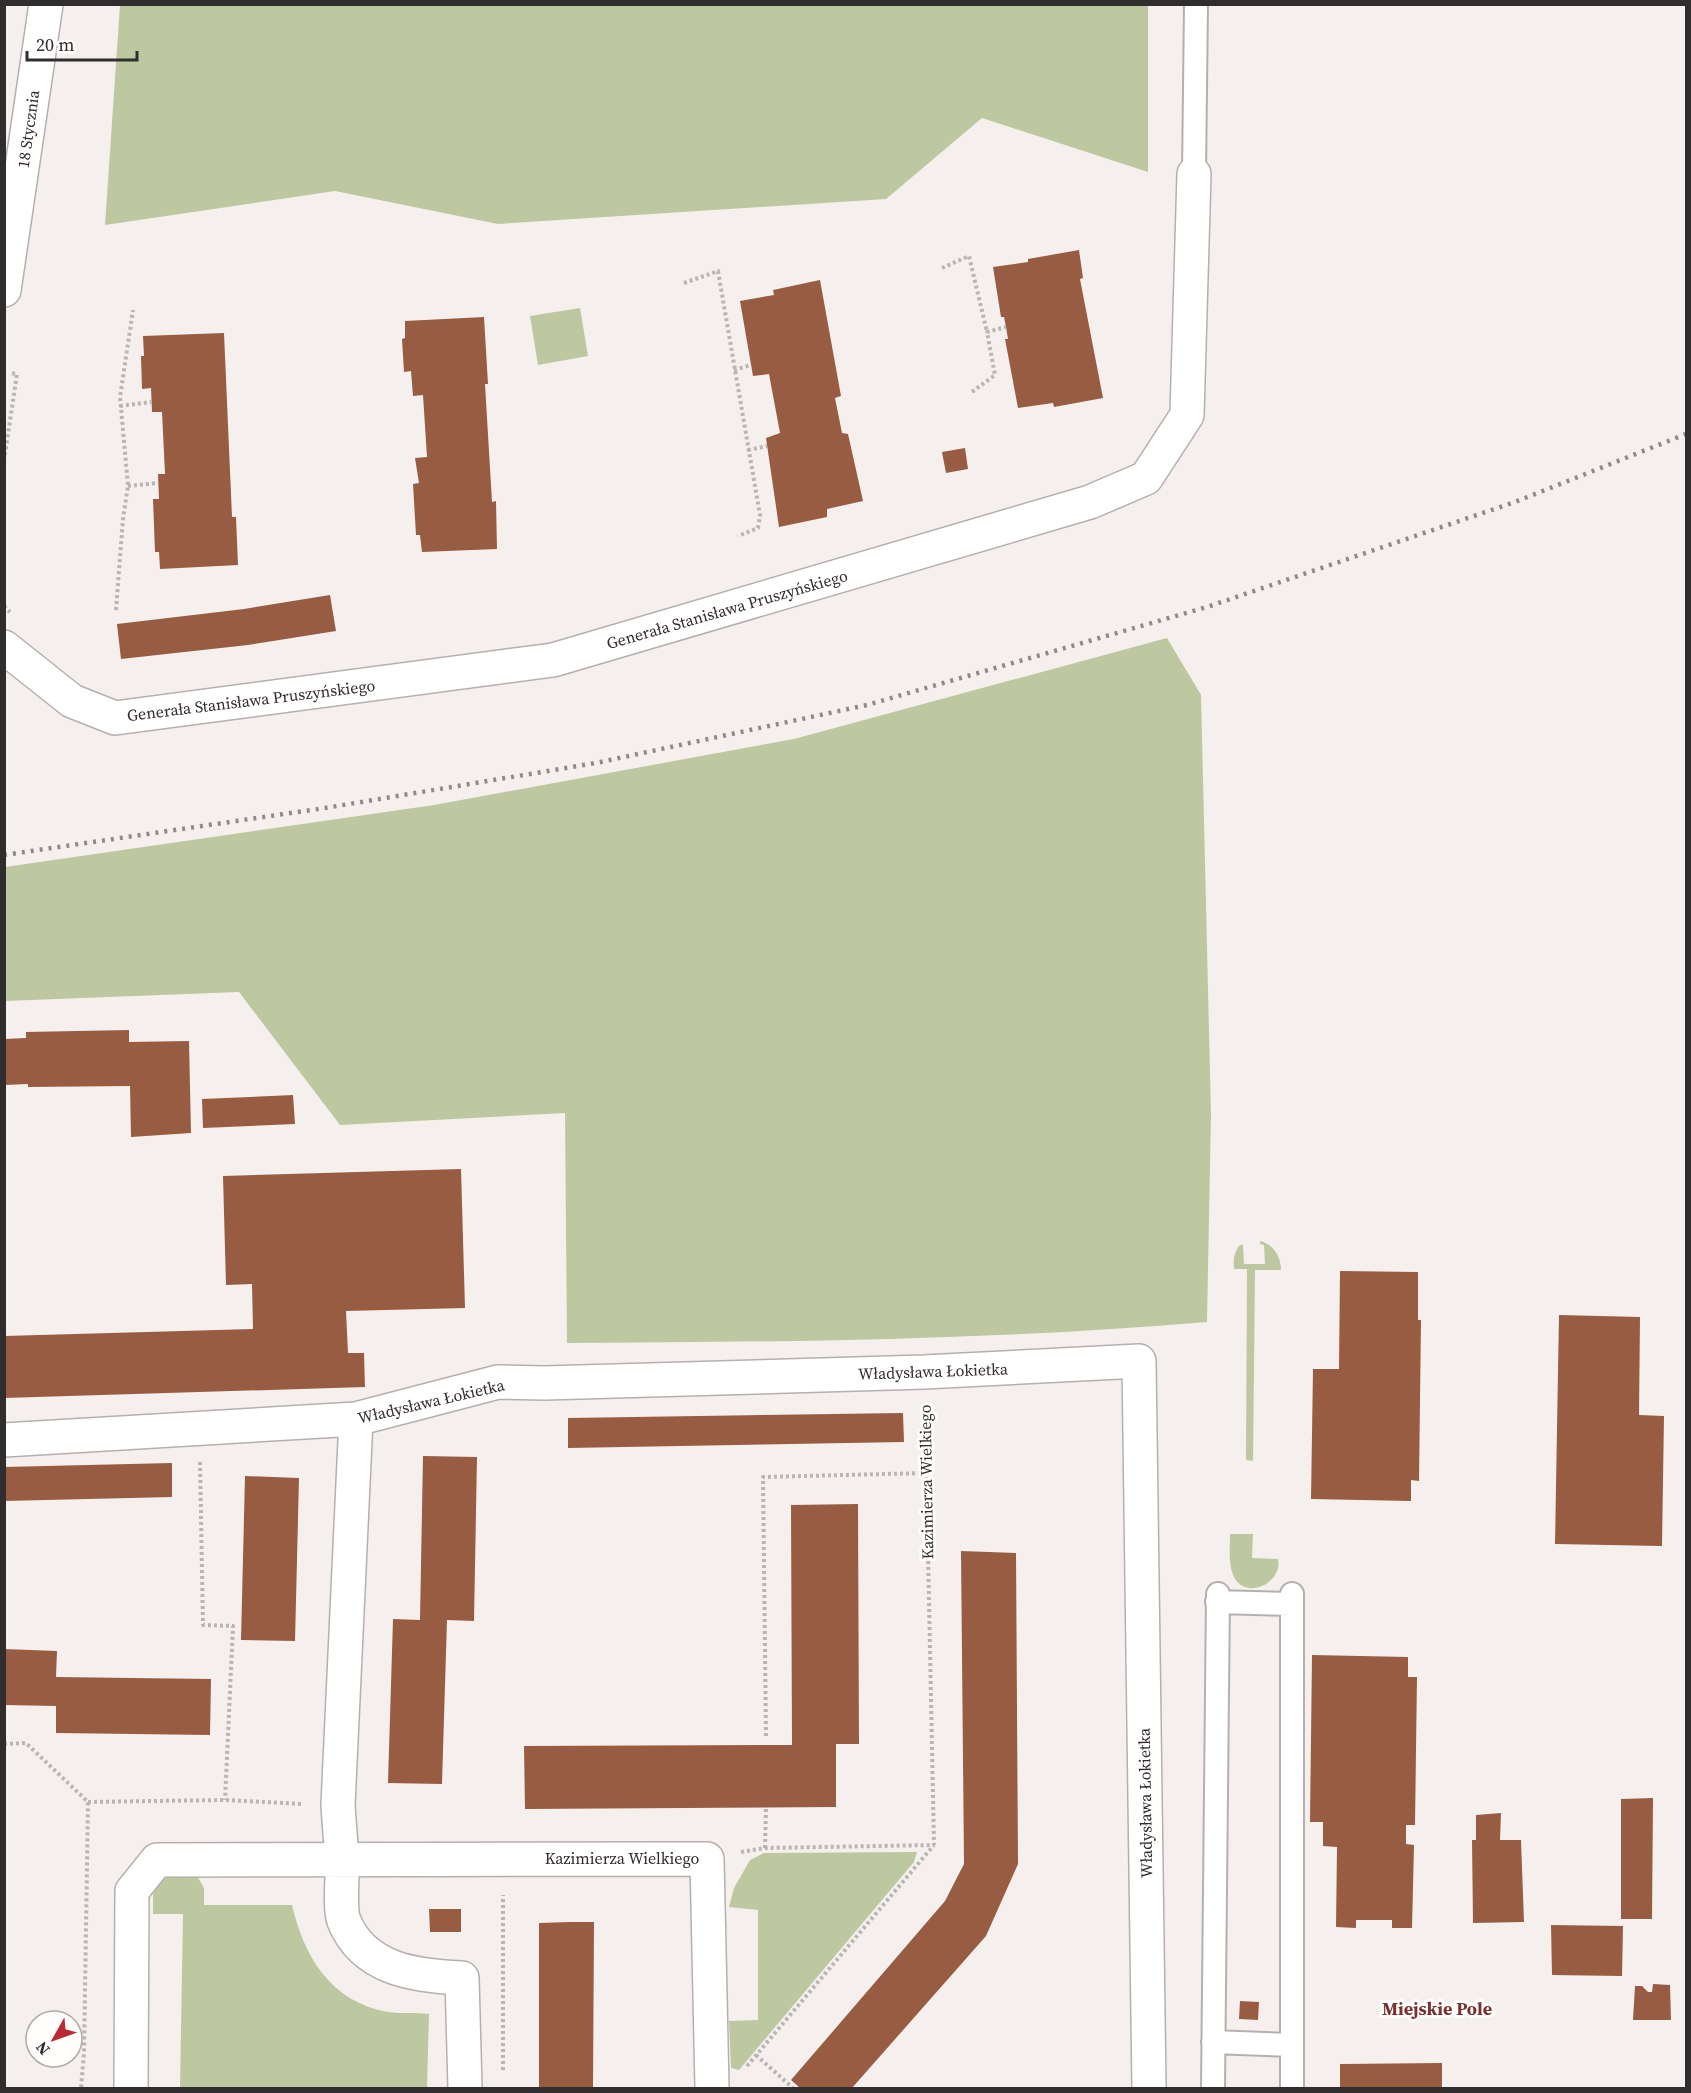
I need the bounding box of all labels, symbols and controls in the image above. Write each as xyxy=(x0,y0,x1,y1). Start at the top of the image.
scale bar xyxy=(27,24,136,62)
text: 20 m xyxy=(36,32,74,57)
street label: 18 Stycznia xyxy=(12,88,44,169)
street label: Generała Stanisława Pruszyńskiego xyxy=(604,564,850,654)
street label: Generała Stanisława Pruszyńskiego xyxy=(126,674,377,726)
street label: Władysława Łokietka xyxy=(858,1357,1009,1385)
street label: Władysława Łokietka xyxy=(355,1373,507,1429)
street label: Kazimierza Wielkiego xyxy=(914,1404,938,1560)
street label: Władysława Łokietka xyxy=(1133,1727,1157,1878)
street label: Kazimierza Wielkiego xyxy=(545,1847,700,1869)
district label: Miejskie Pole xyxy=(1382,1996,1492,2021)
north arrow xyxy=(24,2009,84,2069)
text: N xyxy=(30,2037,55,2060)

